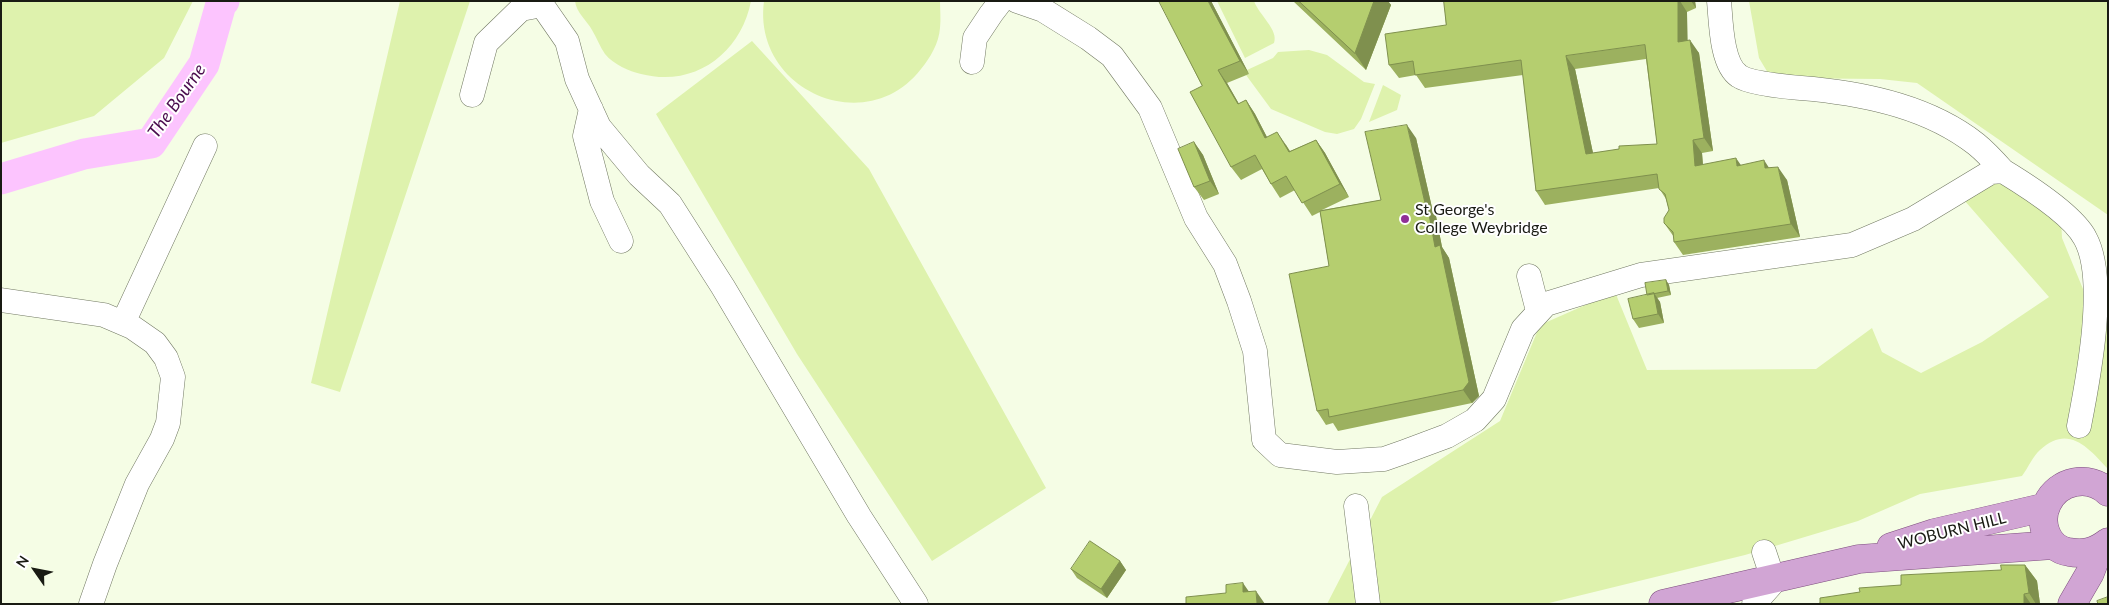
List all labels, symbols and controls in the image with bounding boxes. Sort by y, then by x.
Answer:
water label: The Bourne [144,60,210,142]
place label: St George's College Weybridge [1415,200,1548,238]
marker: St George's College Weybridge [1399,213,1411,225]
street label: WOBURN HILL [1896,508,2008,554]
north arrow [10,545,60,595]
text: N [12,552,32,571]

